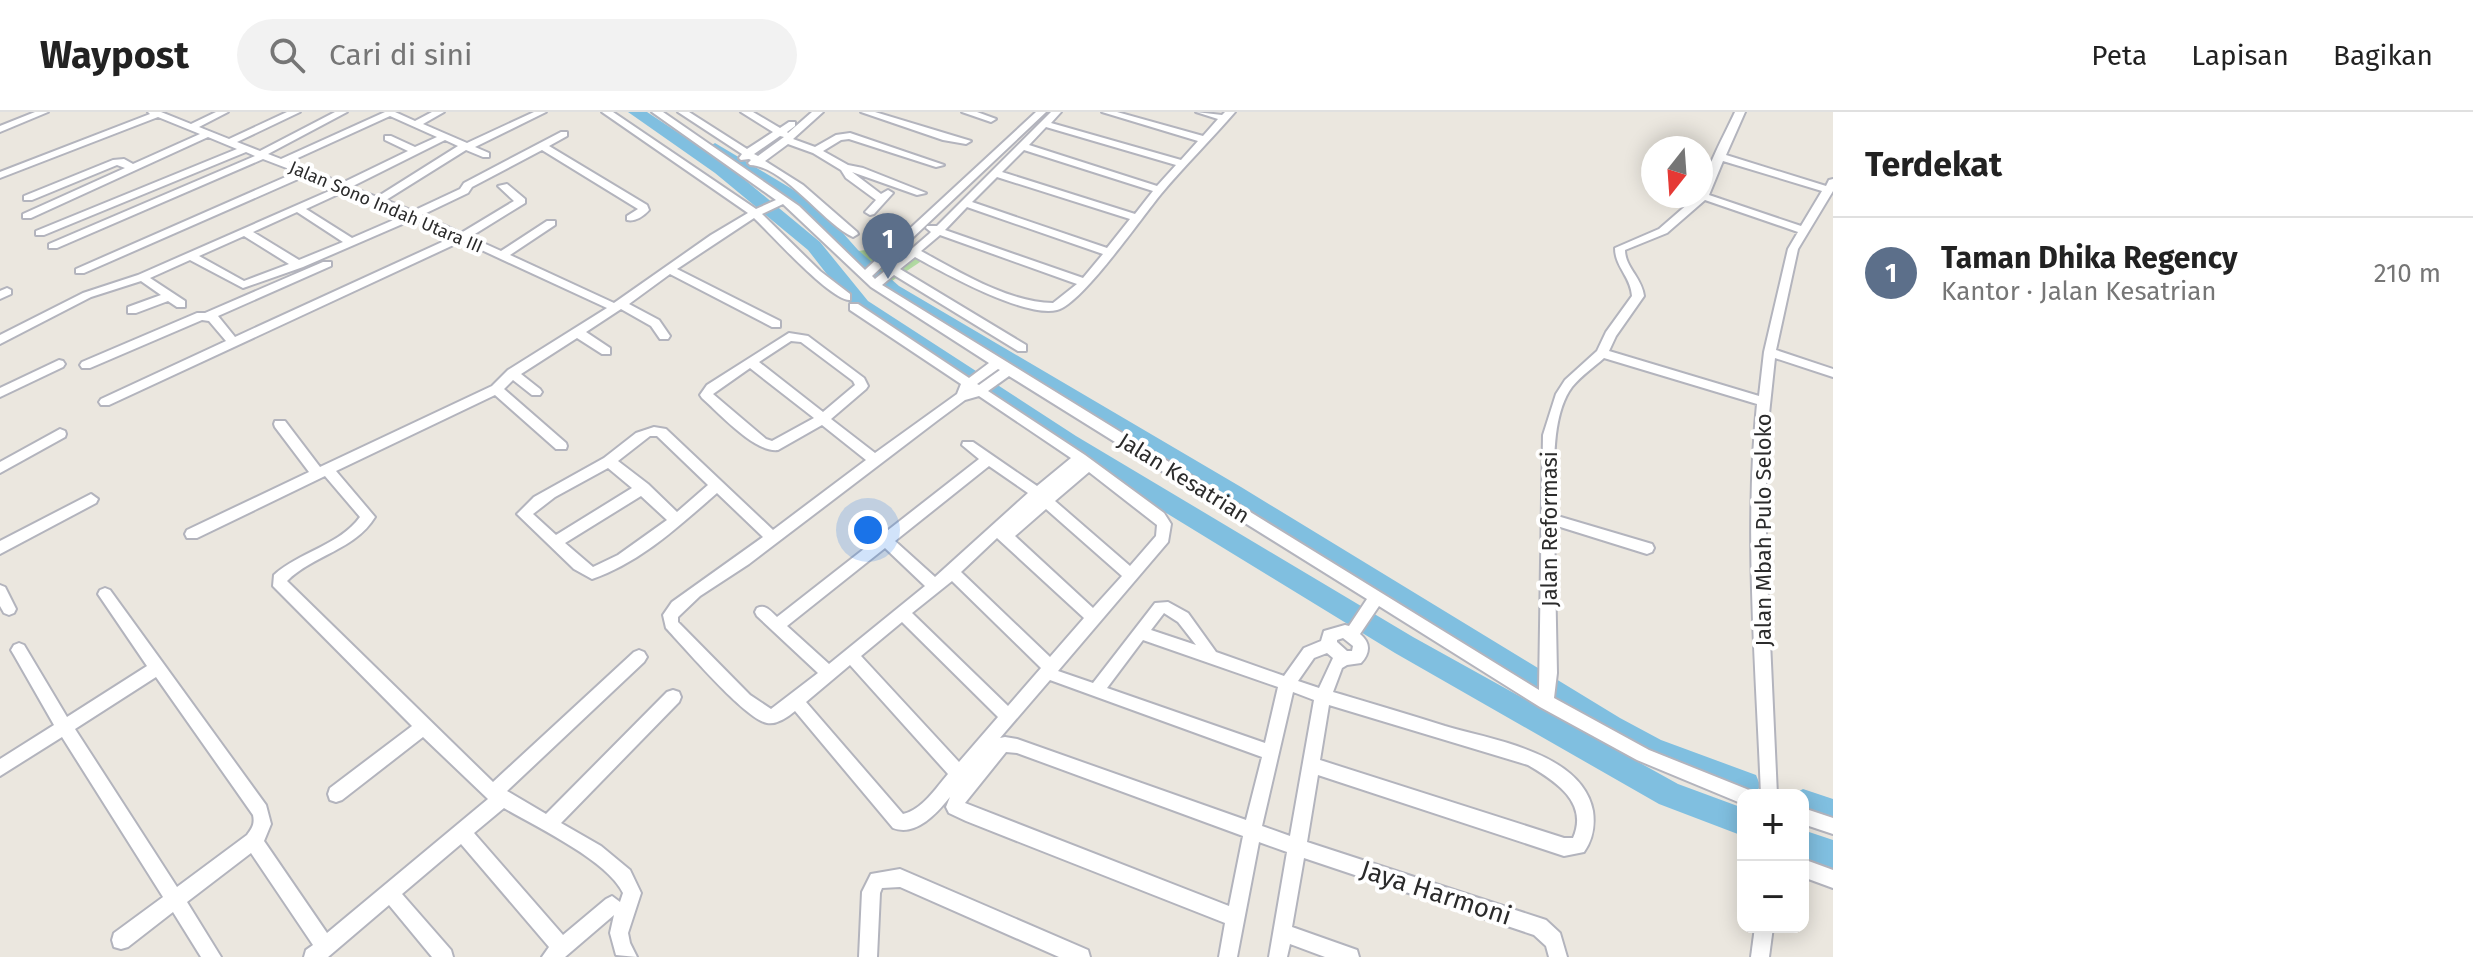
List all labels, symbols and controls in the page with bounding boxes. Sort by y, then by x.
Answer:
search box [237,19,797,91]
text: Waypost [40,32,189,78]
icon: search [265,33,309,77]
text: Cari di sini [329,37,473,73]
text: Peta [2091,39,2147,72]
text: Lapisan [2191,39,2289,72]
text: Bagikan [2333,39,2433,72]
north arrow [1641,136,1713,208]
text: Terdekat [1865,144,2002,185]
street label: Jalan Sono Indah Utara III [286,156,486,258]
pin: 1 [862,213,914,279]
text: Taman Dhika Regency [1941,240,2238,276]
text: 1 [1885,258,1897,289]
text: 210 m [2374,258,2441,289]
text: Kantor · Jalan Kesatrian [1941,276,2217,307]
street label: Jalan Mbah Pulo Seloko [1750,413,1777,647]
street label: Jalan Kesatrian [1113,427,1255,529]
street label: Jalan Reformasi [1536,451,1563,607]
your location [848,510,888,550]
map controls [1737,789,1809,933]
button: + [1737,789,1809,861]
street label: Jaya Harmoni [1357,854,1515,932]
button: − [1737,861,1809,933]

